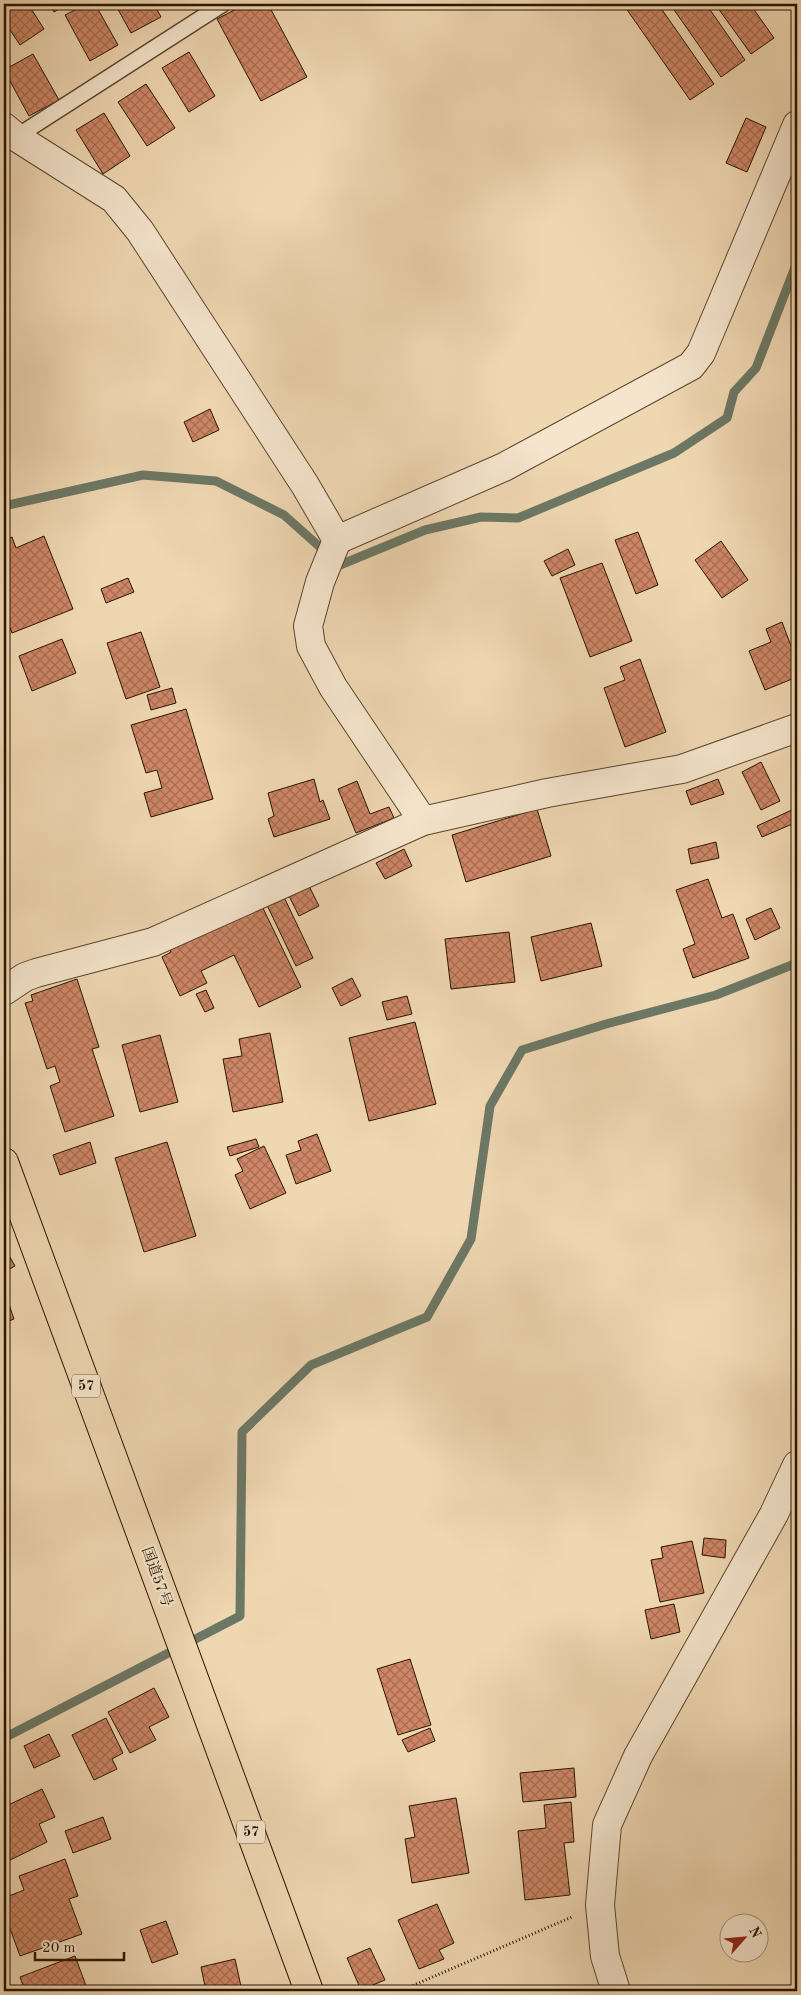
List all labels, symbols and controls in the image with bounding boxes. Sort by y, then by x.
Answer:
road number: 57 [72,1374,100,1398]
street label: 国道57号 [138,1544,176,1609]
road number: 57 [237,1820,265,1844]
north arrow [718,1912,768,1962]
text: N [746,1925,763,1941]
scale bar [35,1930,124,1962]
text: 20 m [42,1941,76,1956]

